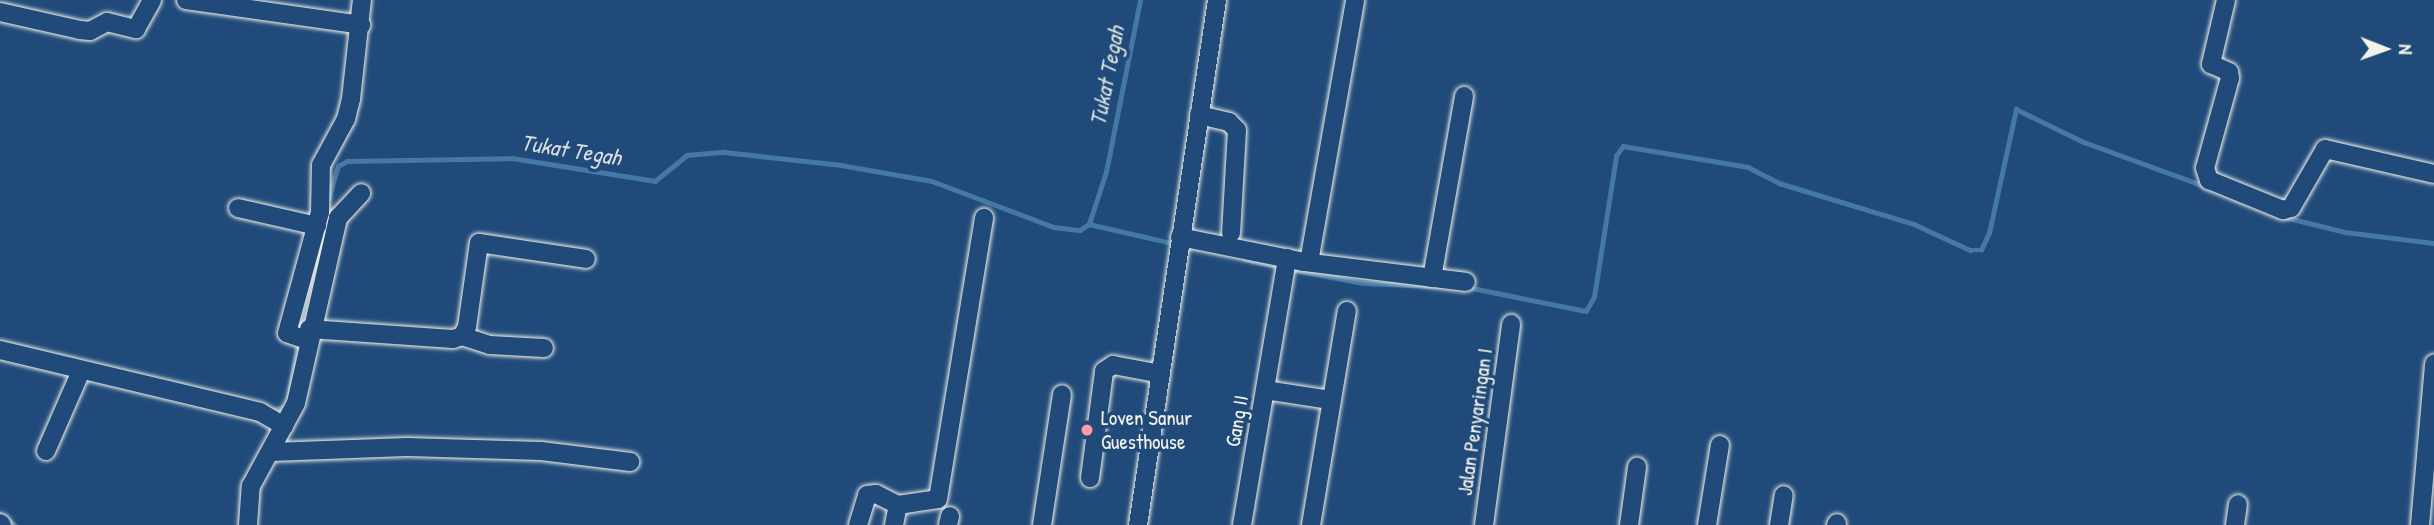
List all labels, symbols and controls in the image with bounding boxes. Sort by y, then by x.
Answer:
north arrow [2350,14,2420,84]
water label: Tukat Tegah [1084,24,1130,128]
text: N [2393,44,2419,55]
water label: Tukat Tegah [519,129,623,171]
street label: Jalan Penyaringan I [1452,347,1498,497]
street label: Gang II [1220,393,1254,449]
place label: Loven Sanur Guesthouse [1101,405,1192,455]
marker: Loven Sanur Guesthouse [1079,422,1095,438]

